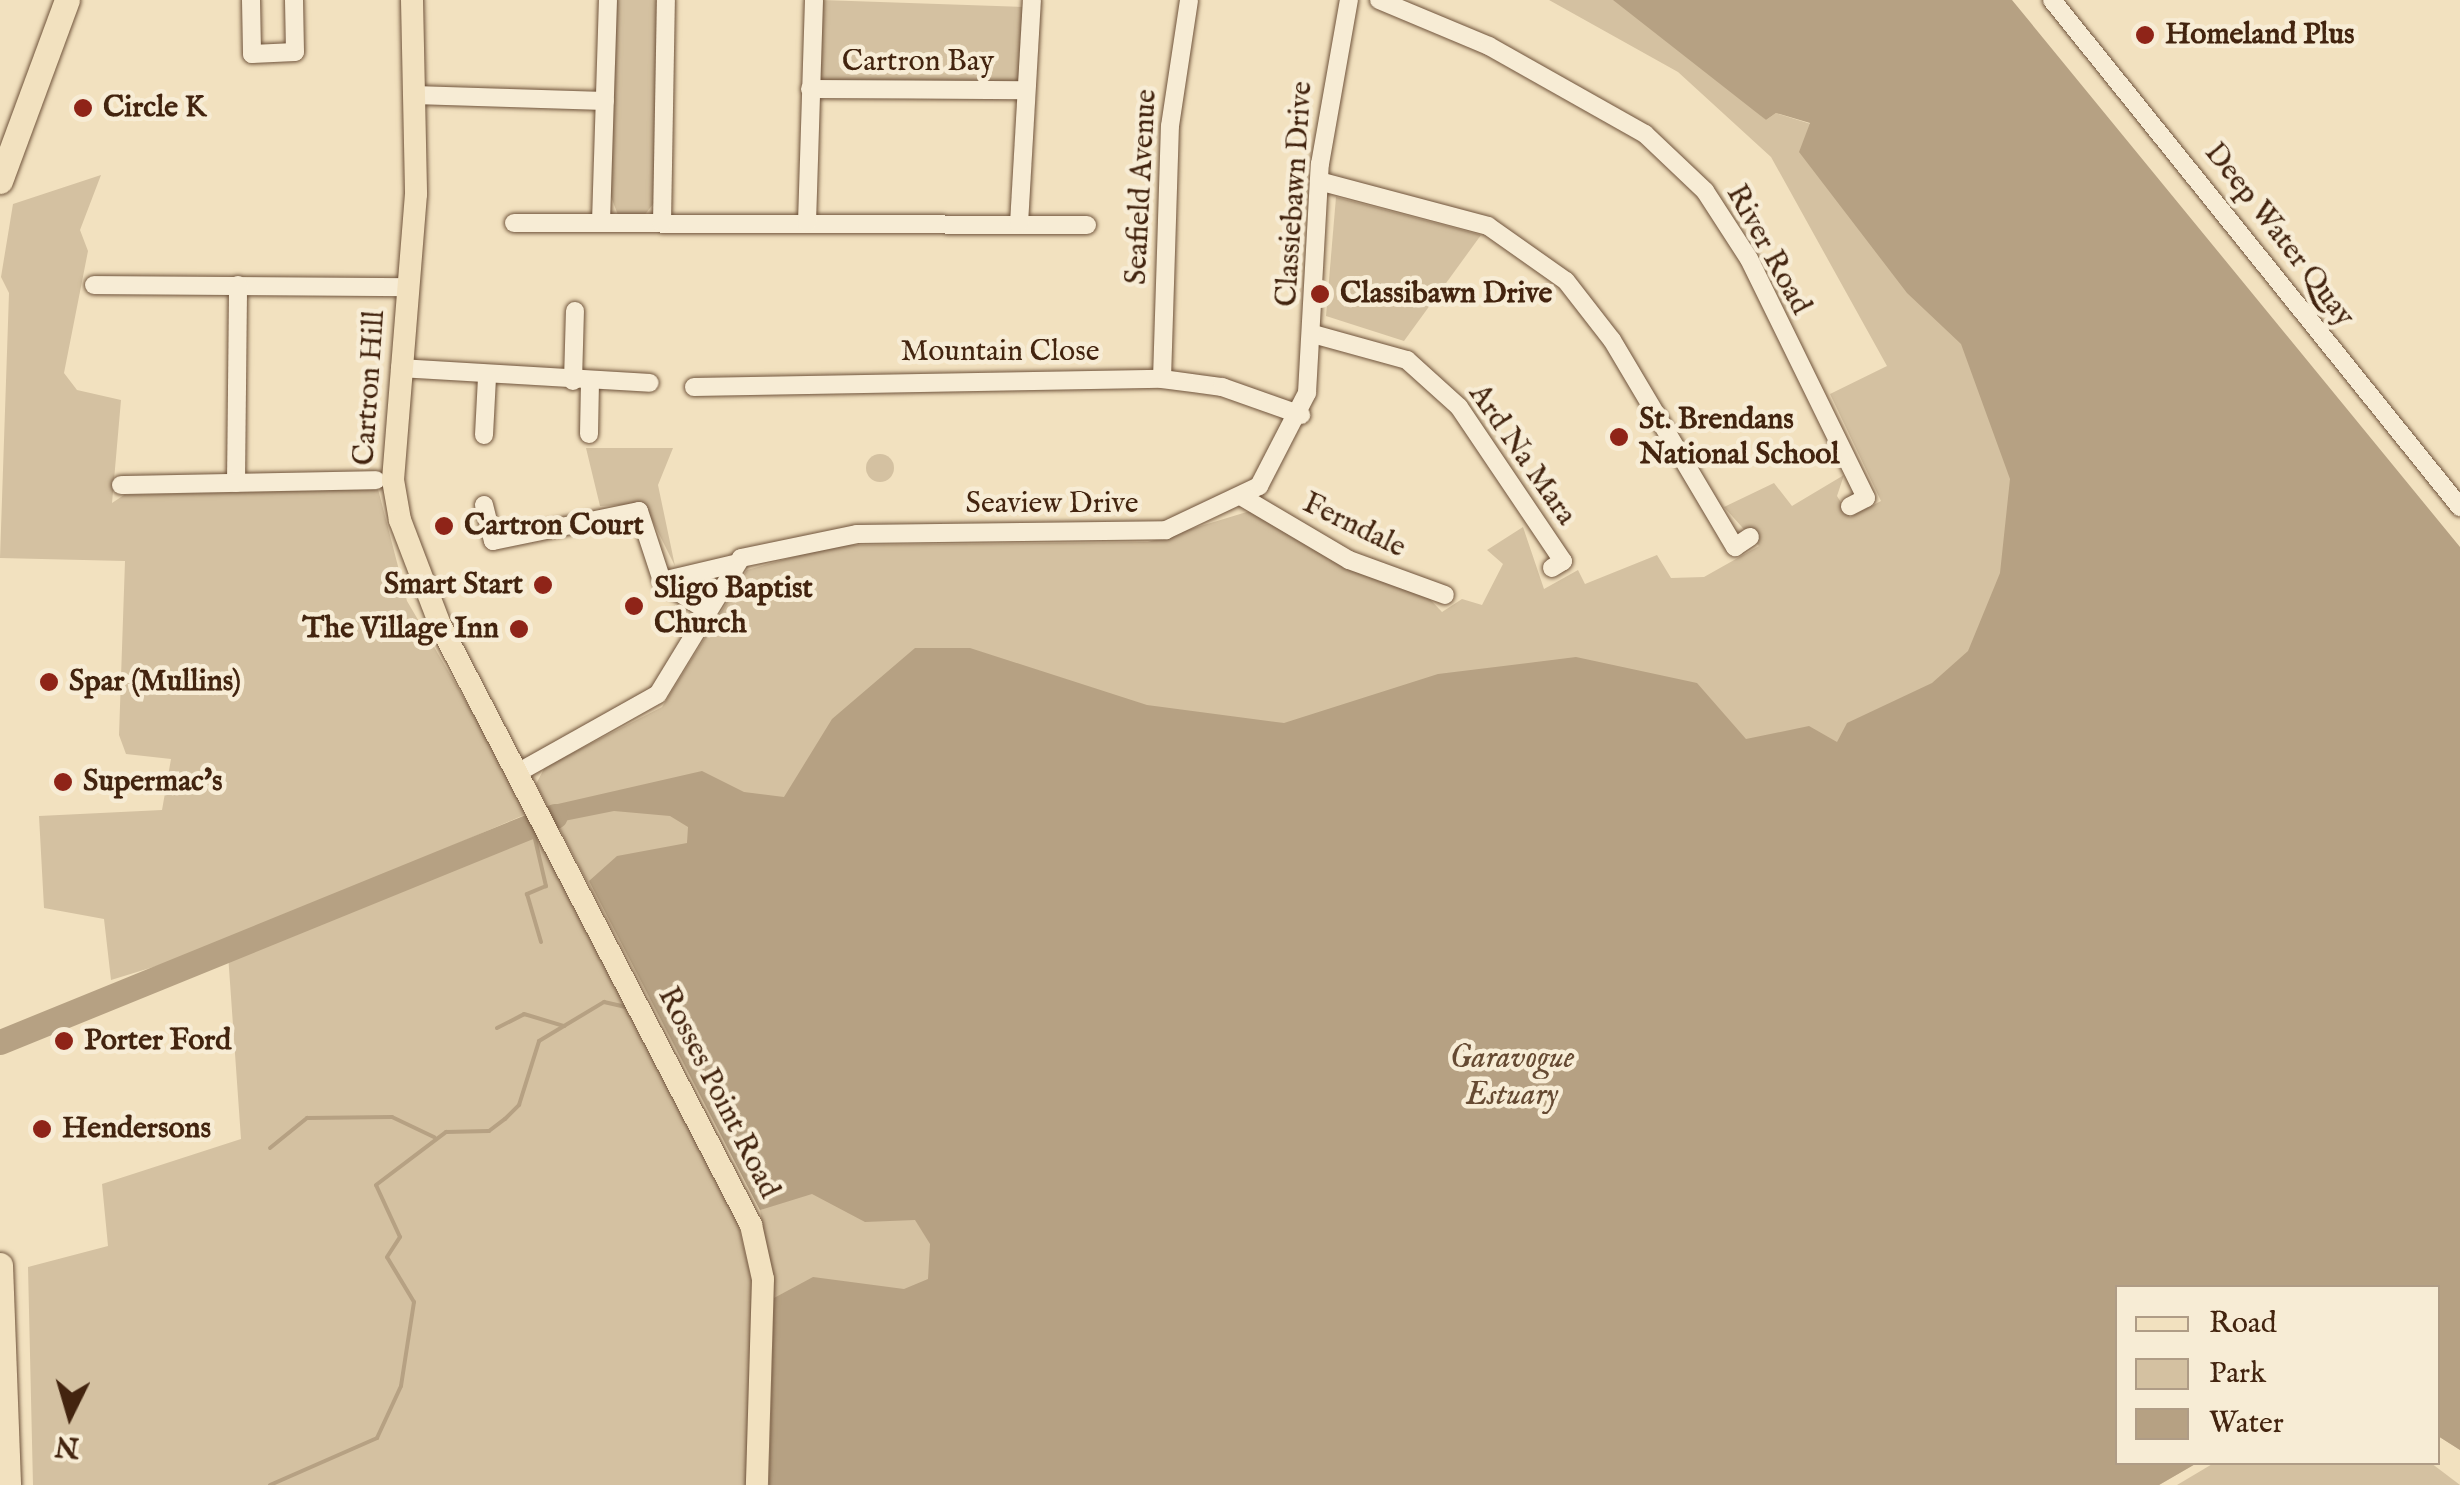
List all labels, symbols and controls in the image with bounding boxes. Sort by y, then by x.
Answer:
place label: Homeland Plus [2165,17,2355,53]
marker: Homeland Plus [2134,24,2156,46]
street label: Cartron Bay [842,44,994,80]
street label: Classiebawn Drive [1269,80,1321,308]
street label: Seafield Avenue [1119,88,1165,286]
place label: Circle K [103,90,206,126]
marker: Circle K [72,97,94,119]
street label: Deep Water Quay [2196,136,2362,334]
street label: River Road [1718,179,1818,321]
place label: Classibawn Drive [1340,276,1552,312]
marker: Classibawn Drive [1309,283,1331,305]
street label: Cartron Hill [347,309,393,467]
street label: Mountain Close [900,334,1100,370]
street label: Ard Na Mara [1460,378,1584,532]
place label: St. Brendans National School [1639,402,1840,472]
marker: St. Brendans National School [1608,426,1630,448]
street label: Seaview Drive [966,486,1138,522]
street label: Ferndale [1297,486,1411,566]
place label: Cartron Court [464,508,644,544]
marker: Cartron Court [433,515,455,537]
place label: Smart Start [384,567,523,603]
place label: Sligo Baptist Church [654,571,813,642]
marker: Smart Start [532,574,554,596]
marker: Sligo Baptist Church [623,595,645,617]
place label: The Village Inn [302,611,499,647]
marker: The Village Inn [508,618,530,640]
place label: Spar (Mullins) [69,664,241,700]
marker: Spar (Mullins) [38,671,60,693]
place label: Supermac's [83,764,223,800]
marker: Supermac's [52,771,74,793]
street label: Rosses Point Road [649,981,787,1205]
place label: Porter Ford [84,1023,231,1059]
marker: Porter Ford [53,1030,75,1052]
water label: Garavogue Estuary [1450,1041,1574,1116]
place label: Hendersons [62,1111,211,1147]
marker: Hendersons [31,1118,53,1140]
legend [2115,1285,2440,1465]
text: Road [2209,1305,2277,1343]
text: Park [2209,1355,2266,1393]
north arrow [20,1365,120,1465]
text: Water [2209,1405,2284,1443]
text: N [54,1427,81,1464]

